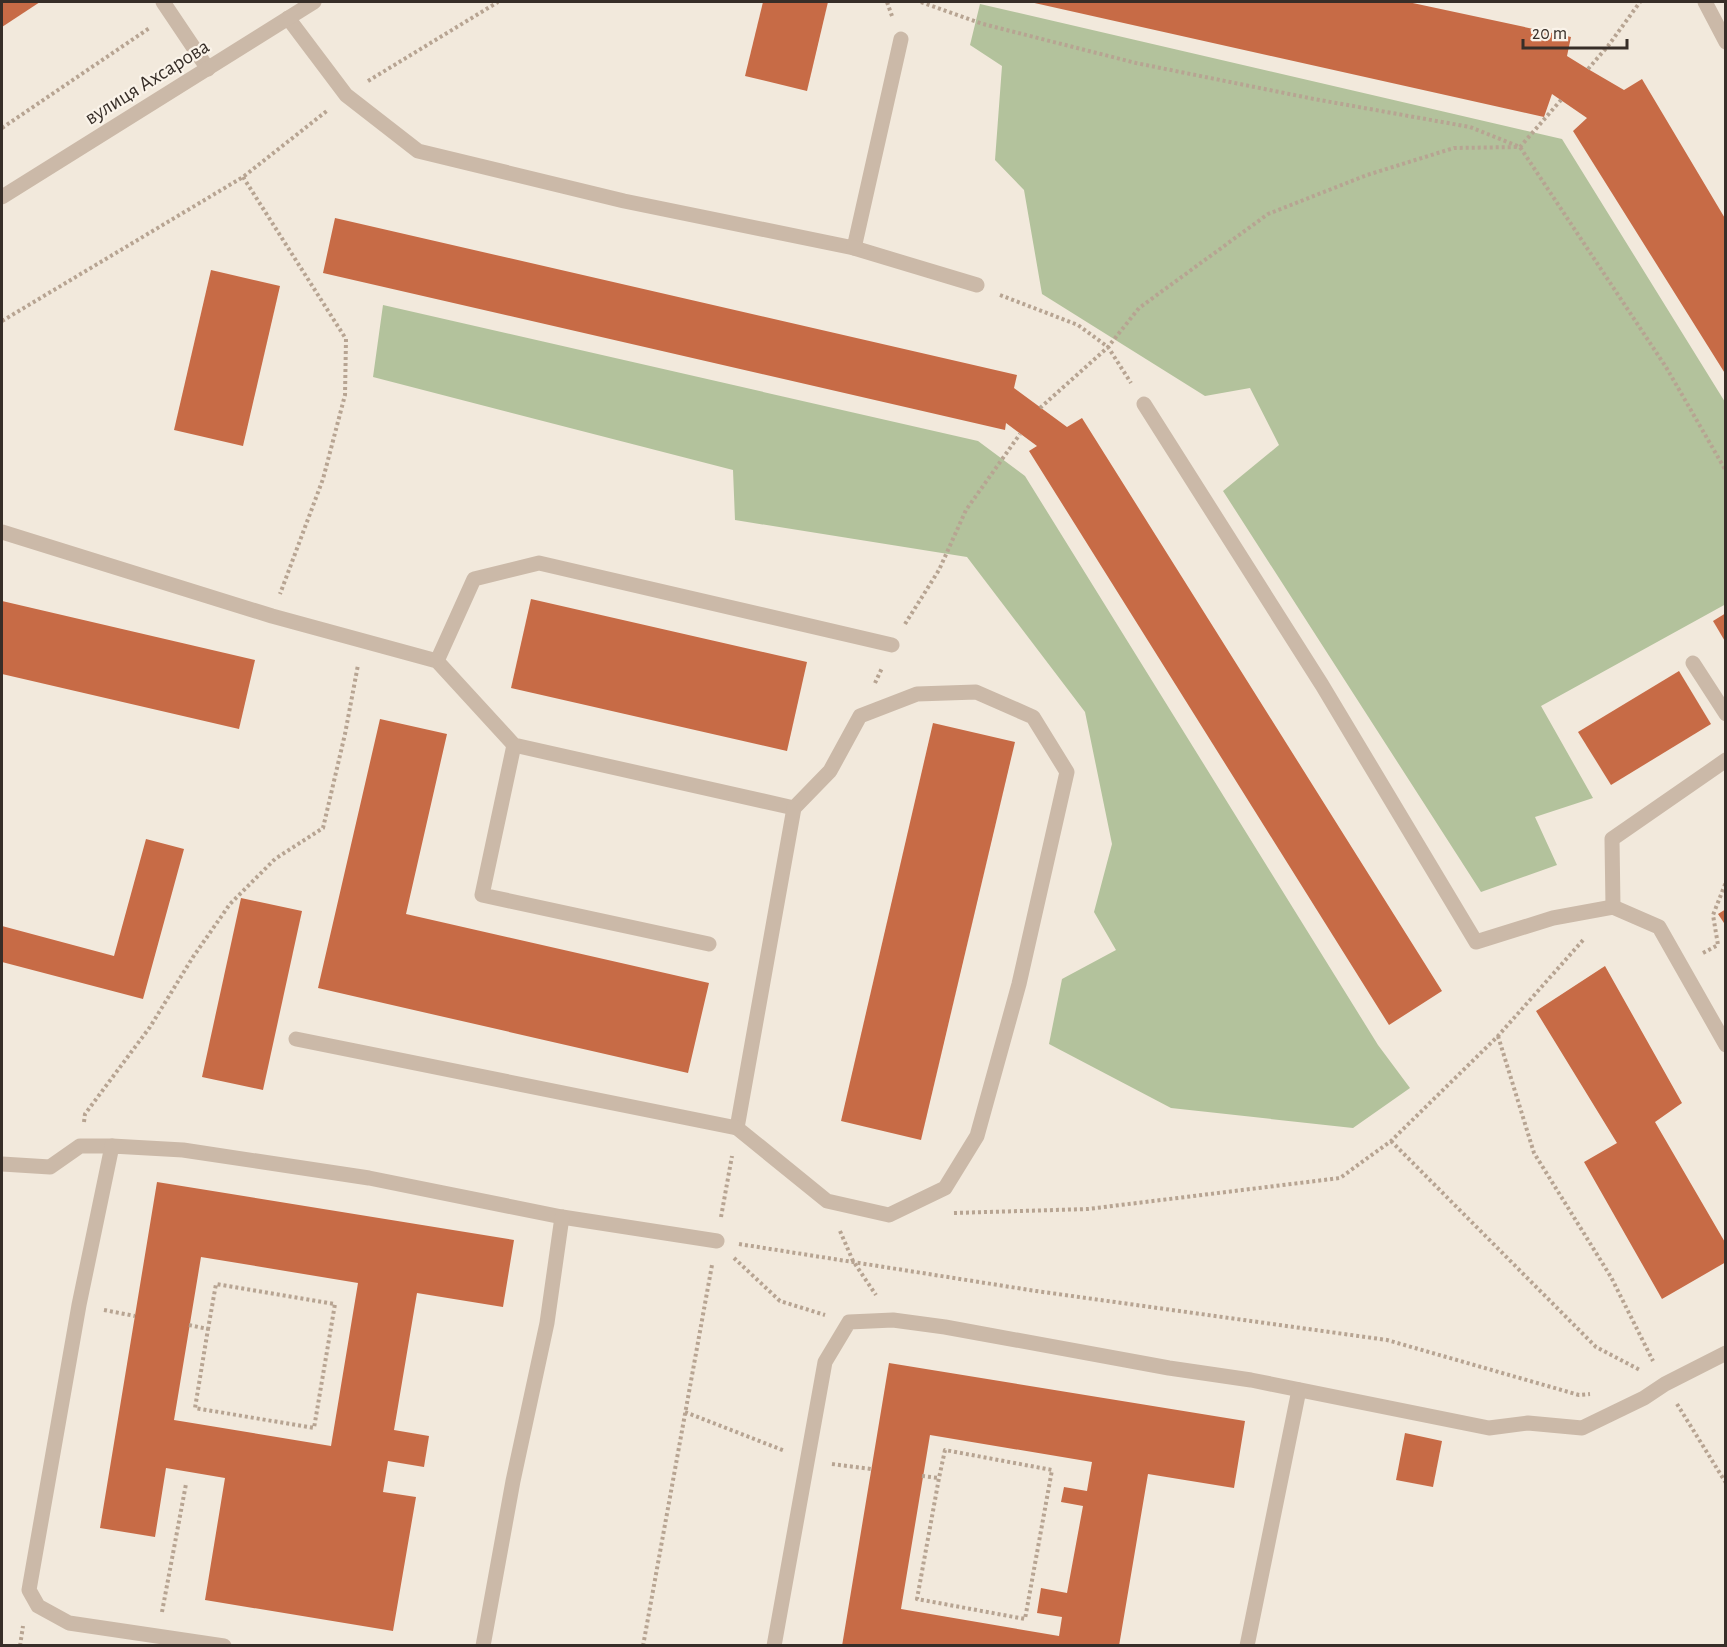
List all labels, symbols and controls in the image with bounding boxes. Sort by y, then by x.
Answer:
scale bar [1523,12,1626,50]
text: 20 m [1532,25,1567,43]
street label: вулиця Ахсарова [81,35,213,129]

